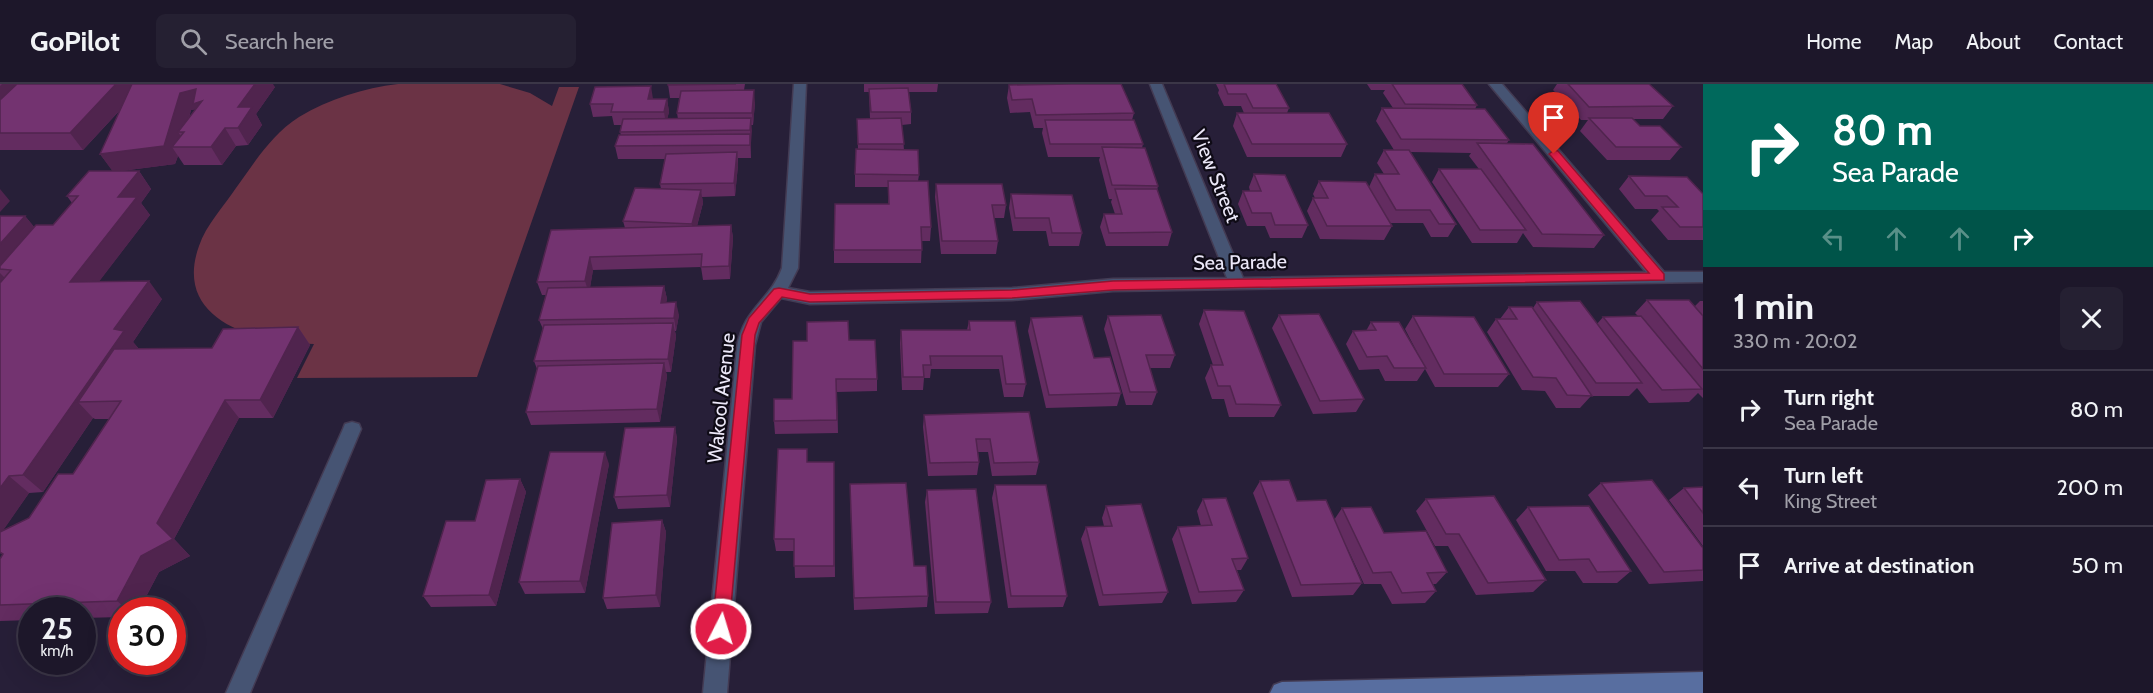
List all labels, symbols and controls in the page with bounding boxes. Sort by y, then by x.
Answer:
search box [156,14,576,68]
text: GoPilot [30,24,120,58]
icon: search [177,25,210,58]
text: Search here [225,28,334,55]
text: Home [1806,29,1862,54]
text: Map [1895,29,1933,54]
text: About [1966,29,2020,54]
text: Contact [2053,29,2123,54]
pin [1528,92,1579,154]
icon: arrive [1537,101,1570,134]
text: 80 m [1832,104,1933,156]
icon: right [1733,108,1811,186]
street label: View Street [1187,126,1246,226]
text: Sea Parade [1832,156,1959,189]
icon: left [1817,222,1850,255]
icon: ahead [1880,222,1913,255]
icon: ahead [1943,222,1976,255]
icon: right [2006,222,2039,255]
street label: Sea Parade [1193,249,1287,275]
text: 1 min [1733,284,1814,328]
button: close [2060,287,2123,350]
text: 330 m · 20:02 [1733,329,1857,353]
street label: Wakool Avenue [702,332,740,464]
text: Turn right [1784,384,1874,411]
icon: right [1733,393,1766,426]
text: 80 m [2070,396,2123,423]
text: Sea Parade [1784,411,1878,435]
text: Turn left [1784,462,1863,489]
icon: left [1733,471,1766,504]
text: 200 m [2057,474,2123,501]
text: King Street [1784,489,1877,513]
icon: arrive [1733,549,1766,582]
text: Arrive at destination [1784,552,1974,579]
text: 50 m [2071,552,2123,579]
speed limit sign: 30 [108,597,186,675]
position arrow [689,597,753,661]
text: 25 [41,610,73,647]
text: km/h [41,642,73,660]

